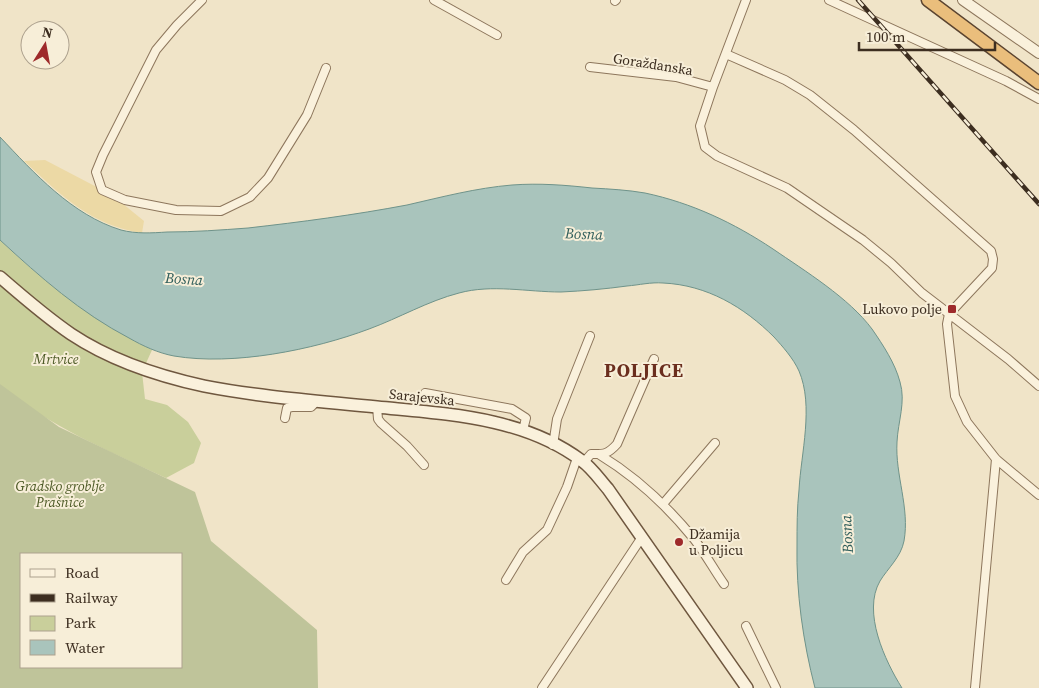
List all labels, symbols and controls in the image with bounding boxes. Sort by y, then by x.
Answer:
north arrow [20,20,70,70]
scale bar [859,20,995,52]
text: N [41,21,54,43]
text: 100 m [866,26,906,47]
street label: Goraždanska [612,48,695,80]
water label: Bosna [564,222,604,245]
water label: Bosna [163,267,204,290]
place label: Lukovo polje [862,299,942,319]
marker: Lukovo polje [946,303,958,315]
park label: Mrtvice [32,349,79,369]
district label: POLJICE [604,357,684,383]
street label: Sarajevska [388,384,457,410]
park label: Gradsko groblje Prašnice [16,476,105,512]
water label: Bosna [835,514,858,555]
place label: Džamija u Poljicu [689,524,743,560]
marker: Džamija u Poljicu [673,536,685,548]
legend [20,553,182,668]
text: Road [65,562,99,583]
text: Railway [65,587,118,608]
text: Park [65,612,97,633]
text: Water [65,637,106,658]

